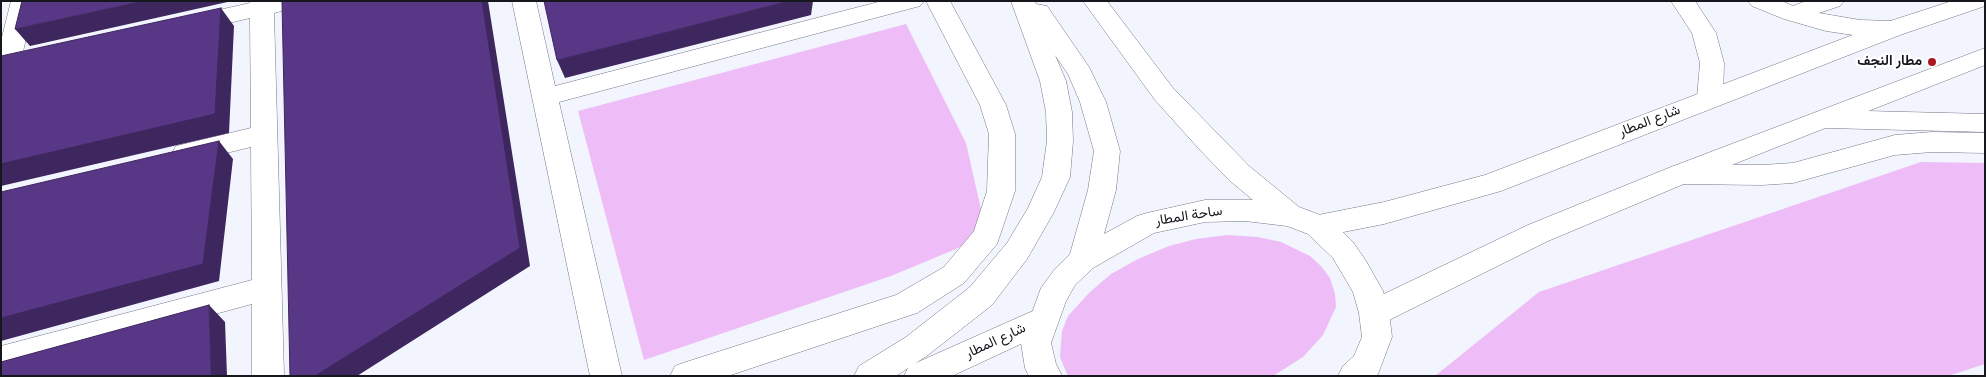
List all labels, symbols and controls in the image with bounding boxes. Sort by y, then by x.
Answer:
place label: مطار النجف [1857,54,1922,70]
marker: مطار النجف [1926,56,1938,68]
street label: شارع المطار [1617,103,1683,141]
street label: ساحة المطار [1154,203,1224,231]
street label: شارع المطار [963,321,1029,363]

